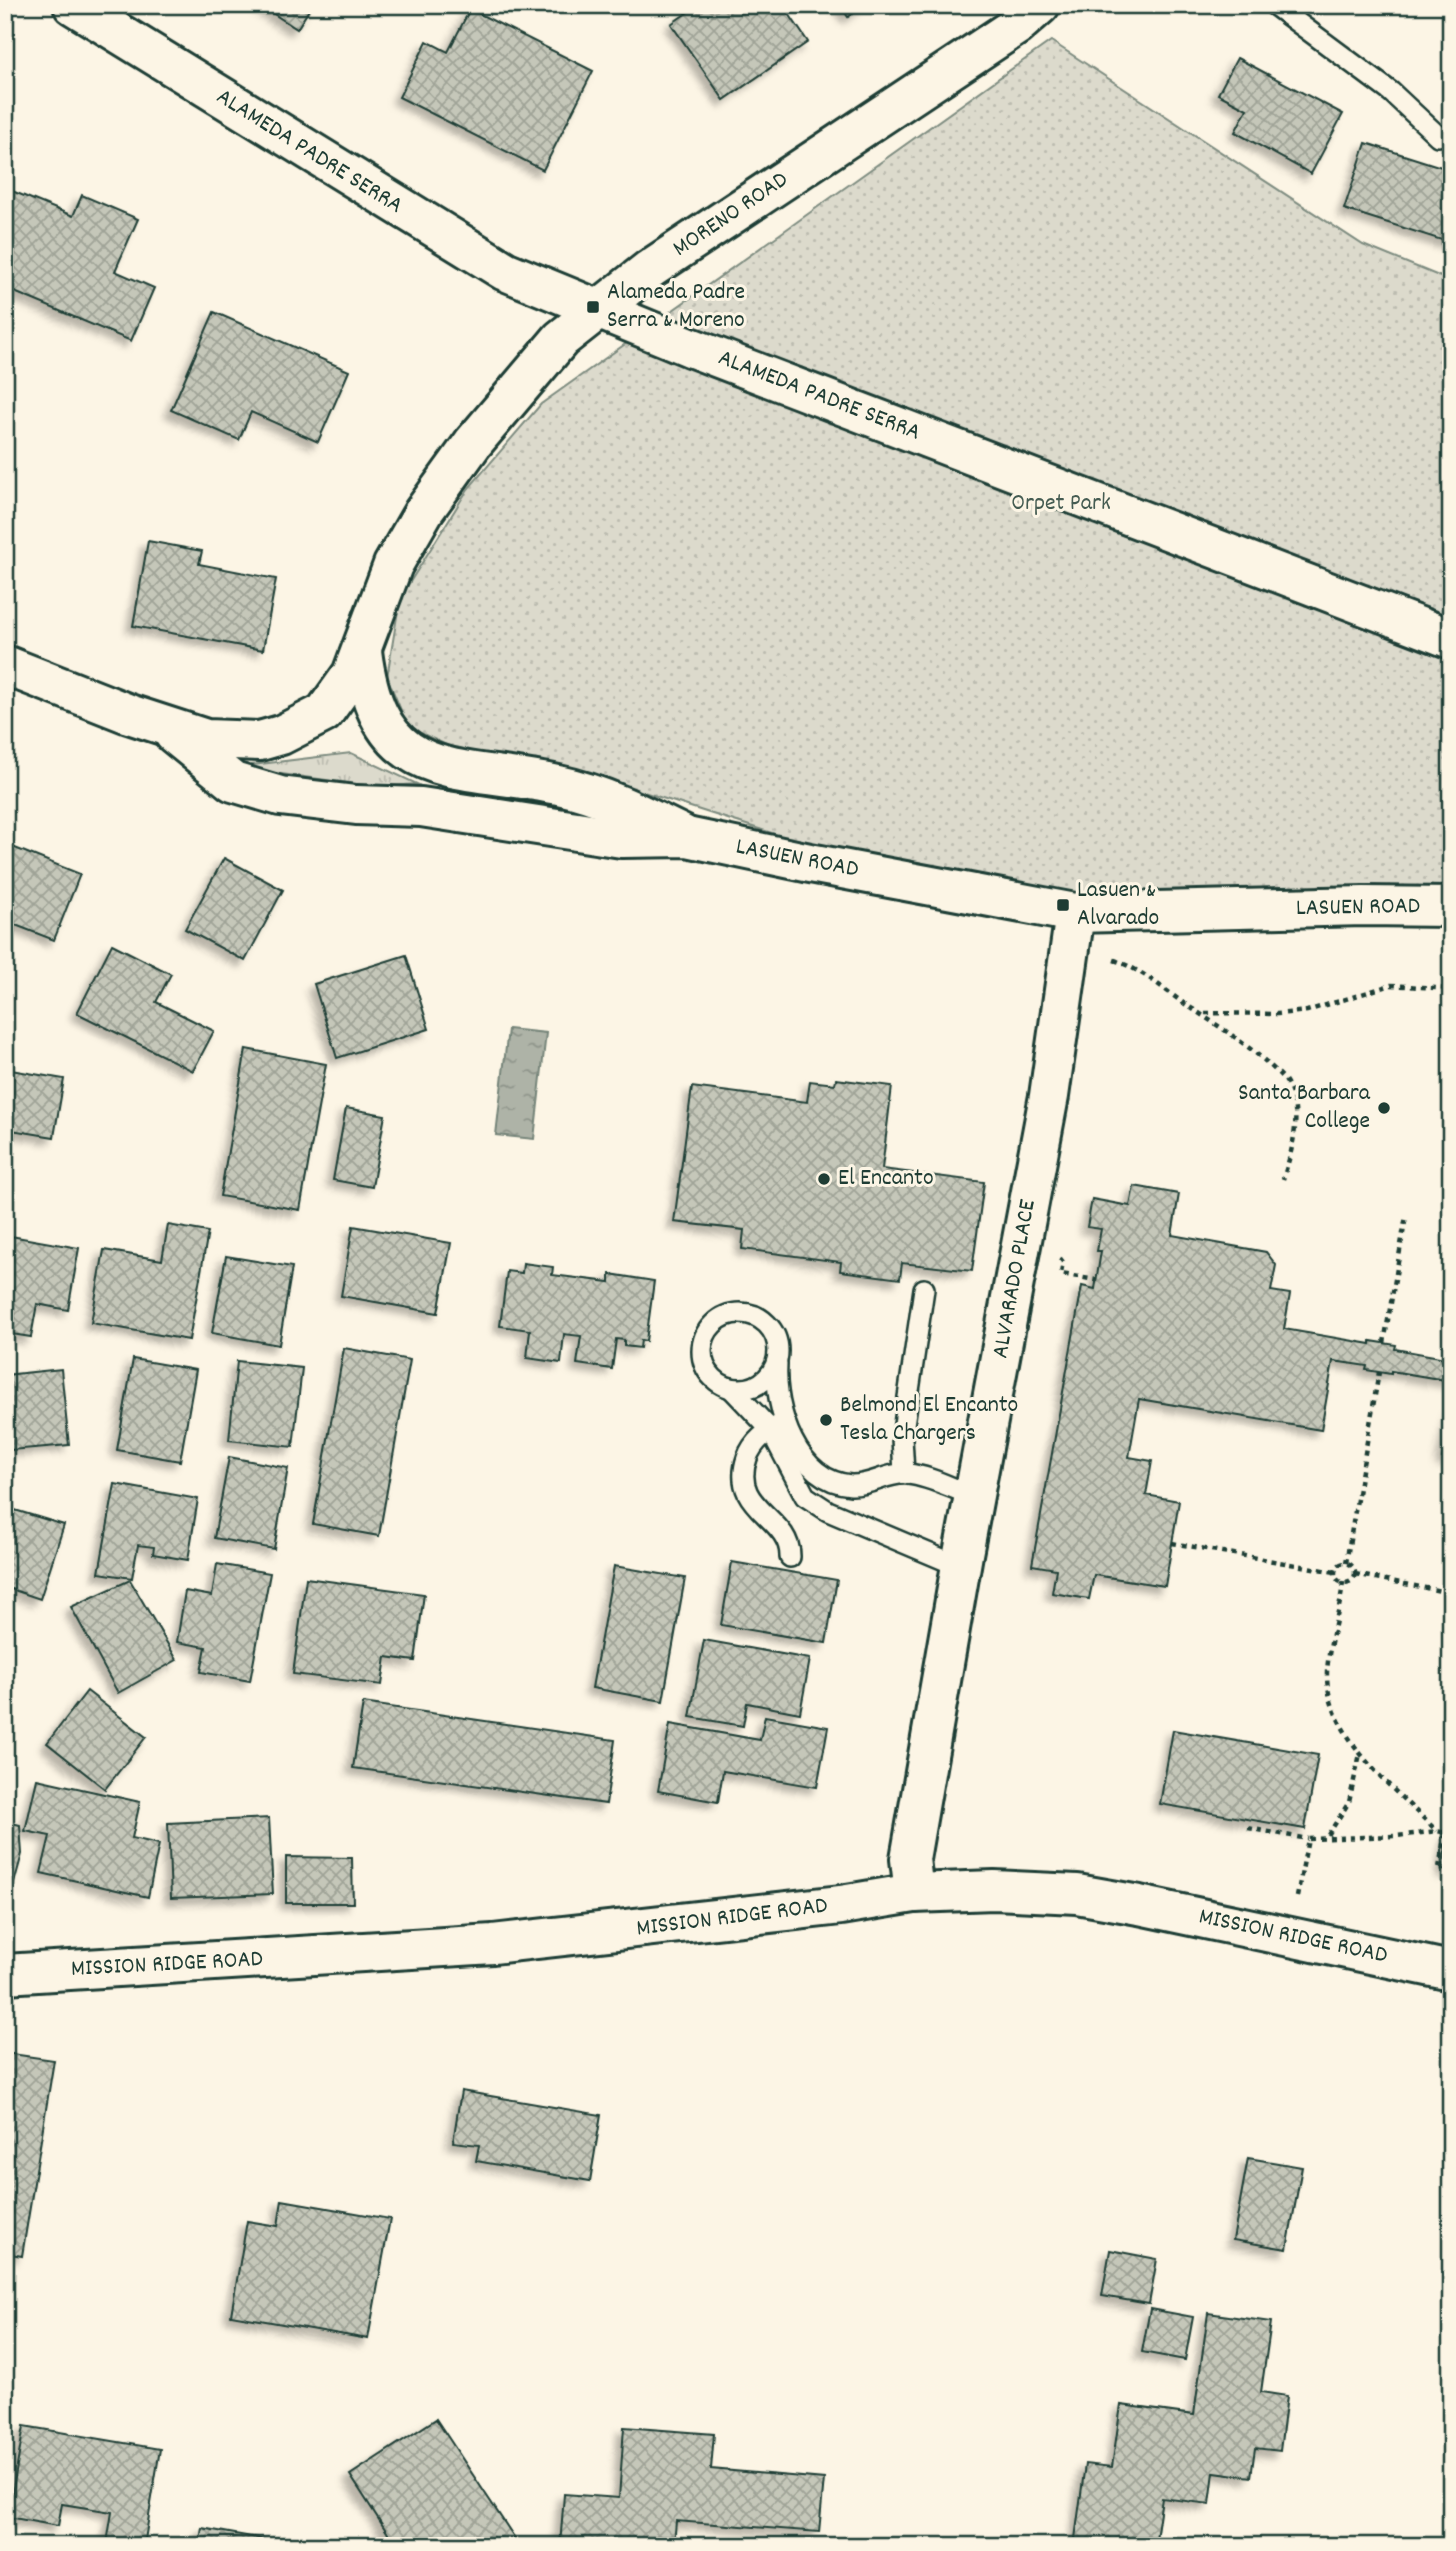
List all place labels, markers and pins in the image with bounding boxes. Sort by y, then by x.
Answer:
place label: Alameda Padre Serra & Moreno [607,276,745,338]
marker: Alameda Padre Serra & Moreno [585,299,601,315]
place label: Lasuen & Alvarado [1077,874,1159,936]
marker: Lasuen & Alvarado [1055,897,1071,913]
place label: Santa Barbara College [1238,1077,1371,1139]
marker: Santa Barbara College [1376,1100,1392,1116]
place label: El Encanto [838,1162,934,1196]
marker: El Encanto [816,1171,832,1187]
place label: Belmond El Encanto Tesla Chargers [840,1389,1018,1451]
marker: Belmond El Encanto Tesla Chargers [818,1412,834,1428]

